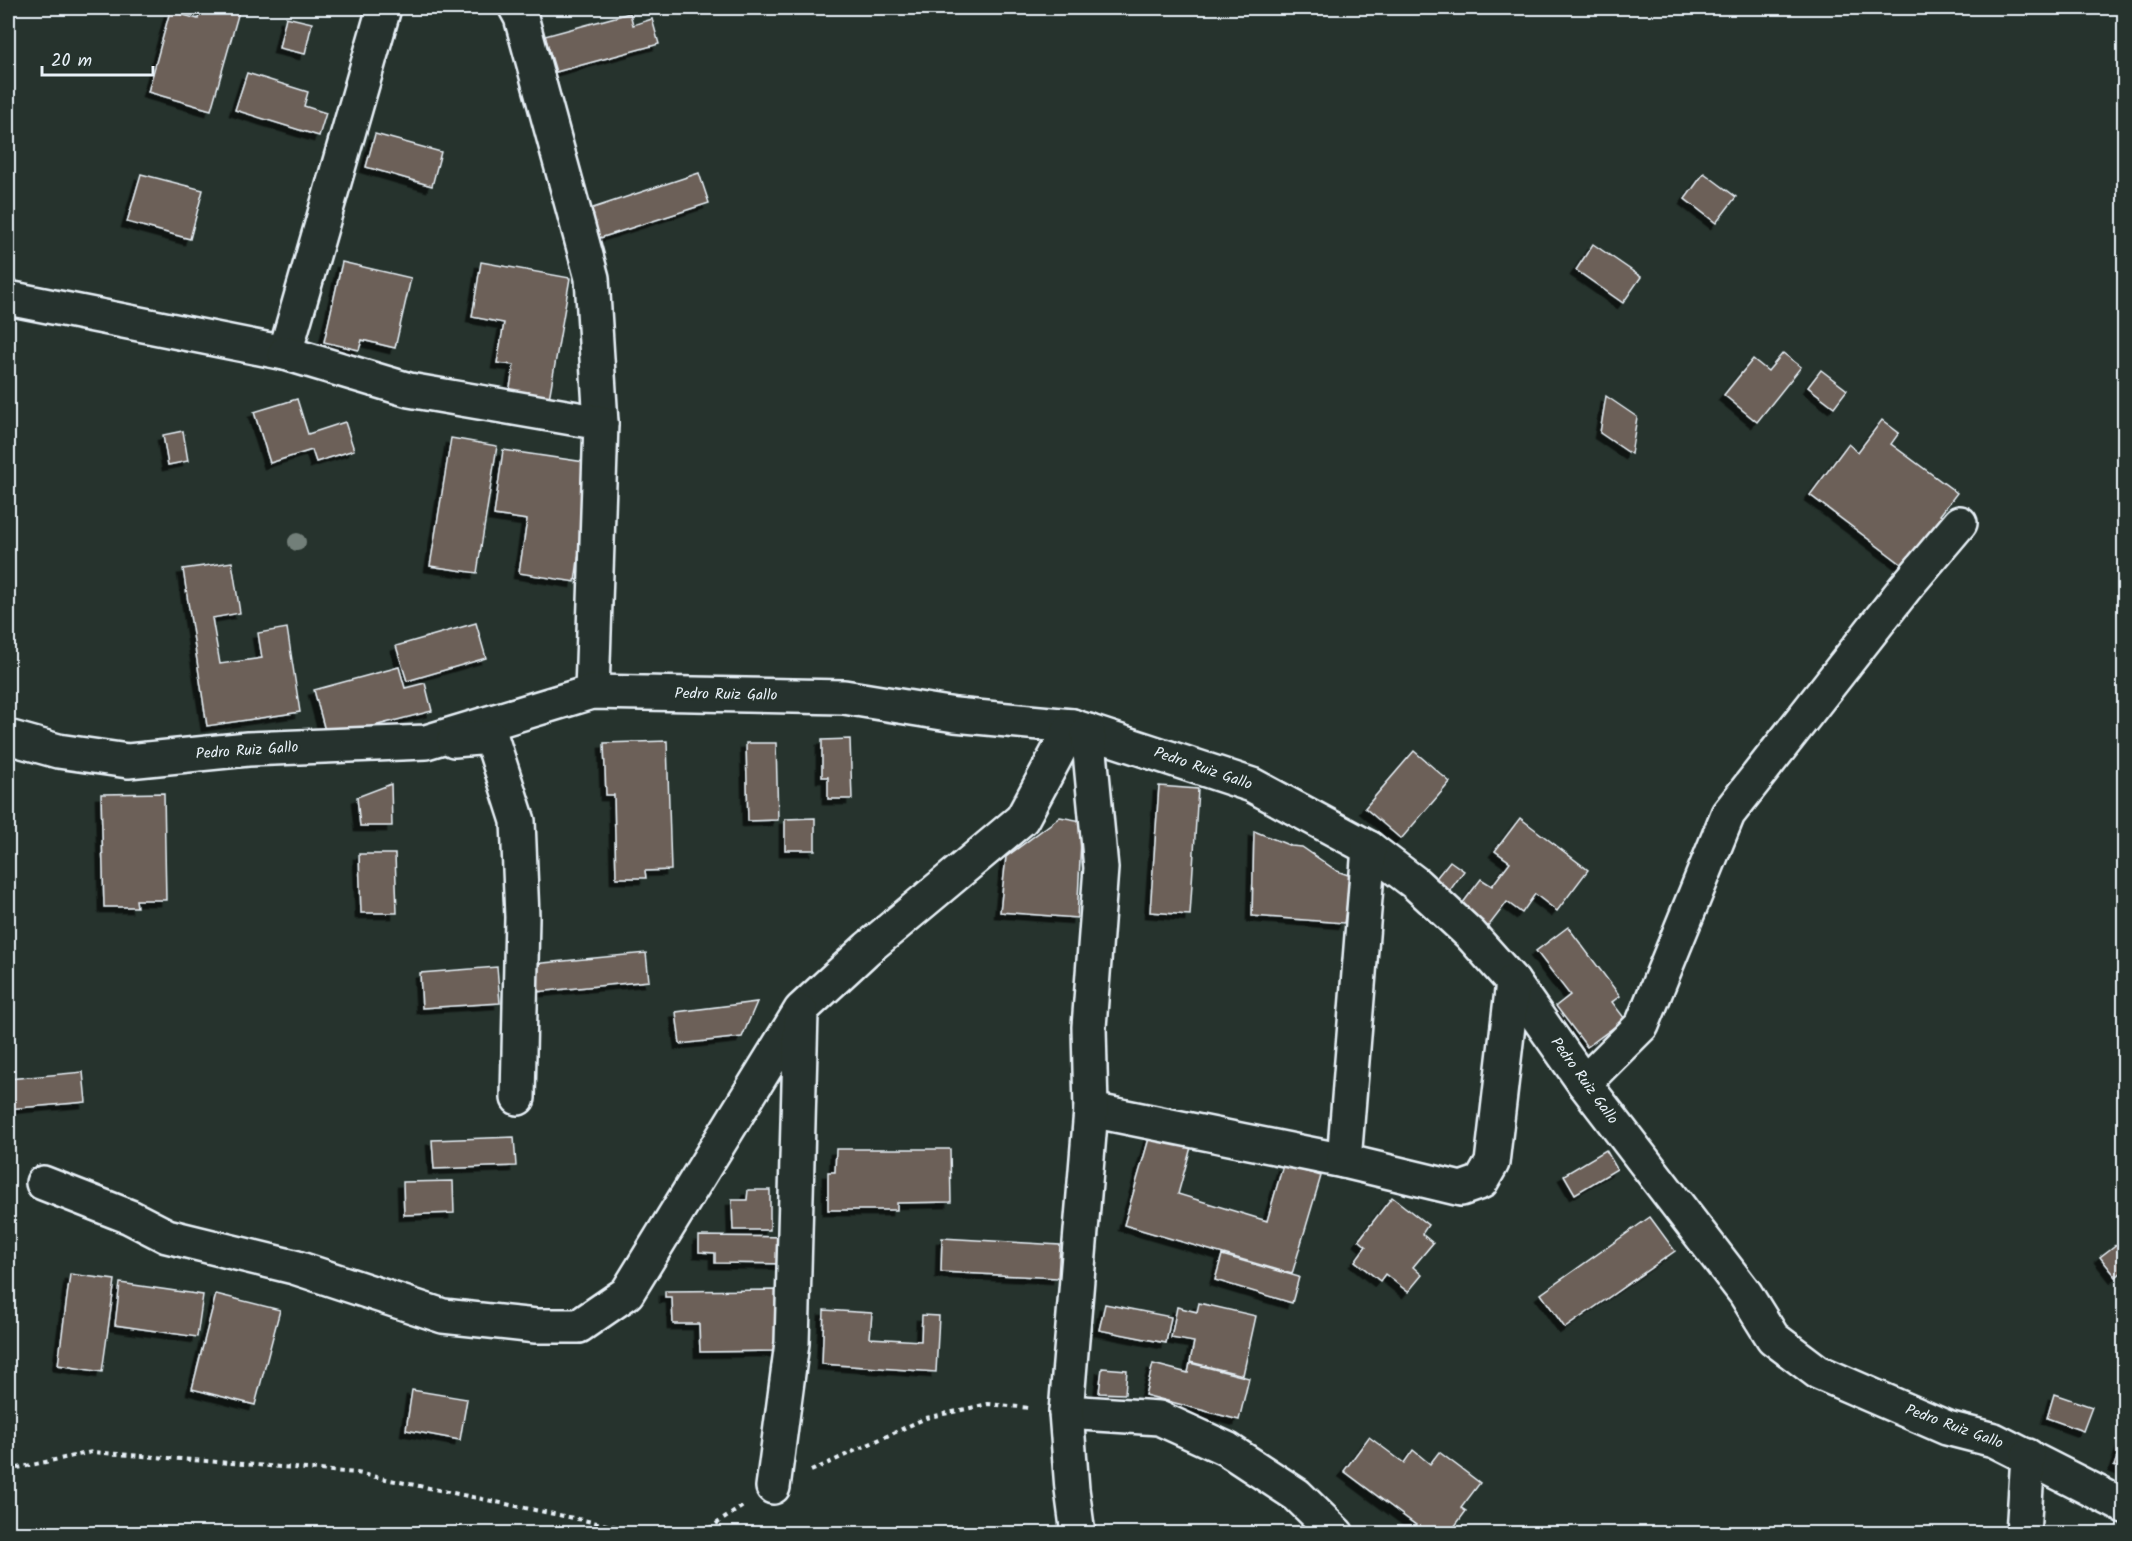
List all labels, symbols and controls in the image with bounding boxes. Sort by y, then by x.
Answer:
scale bar [42,39,153,77]
text: 20 m [51,47,92,76]
street label: Pedro Ruiz Gallo [674,682,778,708]
street label: Pedro Ruiz Gallo [195,735,299,767]
street label: Pedro Ruiz Gallo [1151,741,1256,797]
street label: Pedro Ruiz Gallo [1544,1032,1624,1130]
street label: Pedro Ruiz Gallo [1902,1398,2007,1456]

